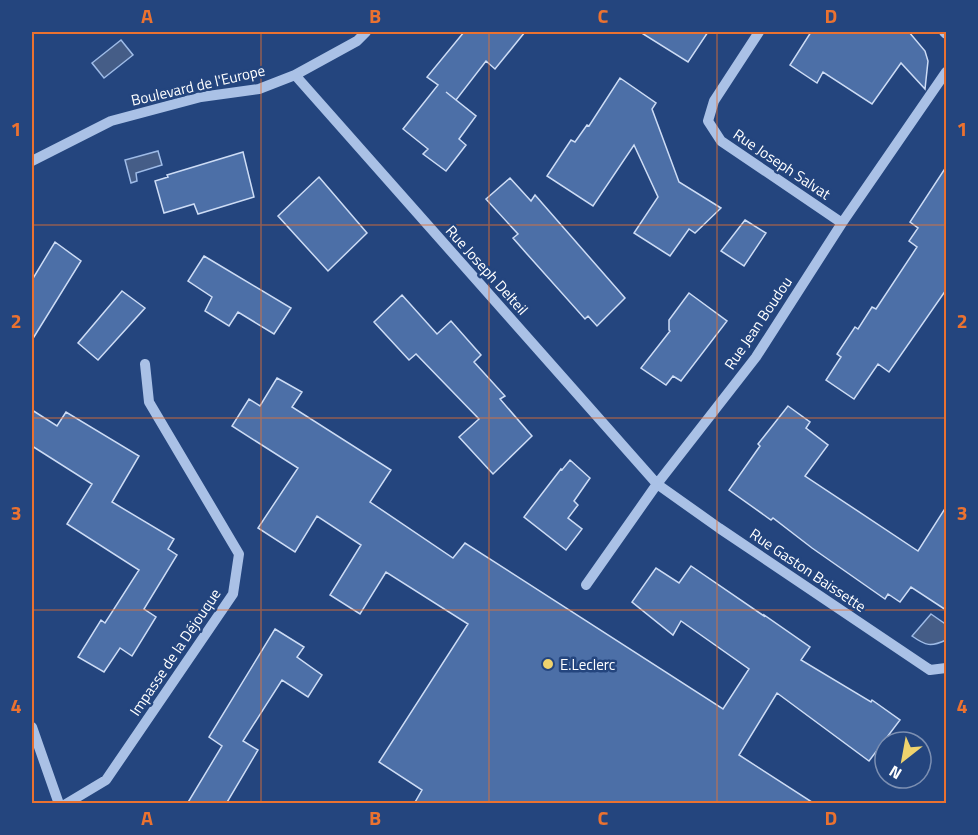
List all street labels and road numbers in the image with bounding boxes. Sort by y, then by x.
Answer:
street label: Boulevard de l'Europe [129,58,267,112]
street label: Rue Joseph Salvat [729,123,836,206]
street label: Rue Joseph Delteil [440,220,534,320]
street label: Rue Jean Boudou [718,272,798,374]
street label: Rue Gaston Baissette [745,522,871,618]
street label: Impasse de la Déjouque [124,584,226,720]

